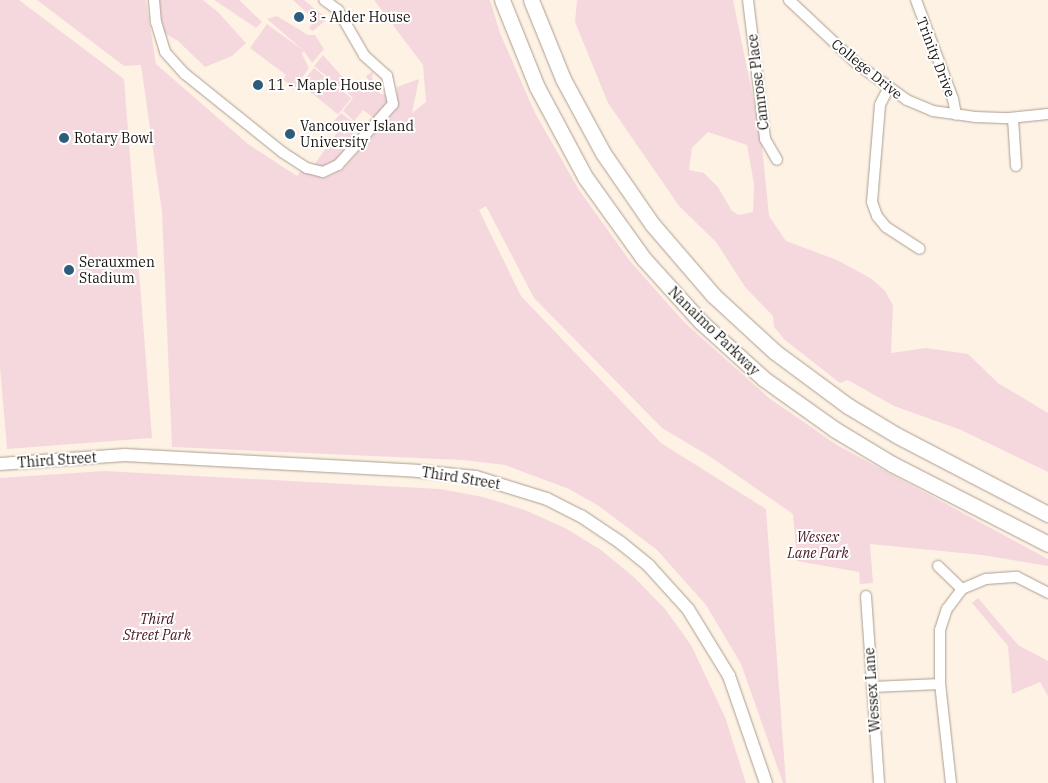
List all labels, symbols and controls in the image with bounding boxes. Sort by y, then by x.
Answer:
place label: 3 - Alder House [309,9,410,25]
marker: 3 - Alder House [293,11,305,23]
street label: Trinity Drive [913,15,959,99]
street label: Camrose Place [744,33,772,131]
street label: College Drive [828,35,906,103]
place label: 11 - Maple House [268,77,382,93]
marker: 11 - Maple House [252,79,264,91]
place label: Vancouver Island University [300,118,414,150]
marker: Vancouver Island University [284,128,296,140]
place label: Rotary Bowl [74,130,153,146]
marker: Rotary Bowl [58,132,70,144]
place label: Serauxmen Stadium [79,254,155,286]
marker: Serauxmen Stadium [63,264,75,276]
street label: Nanaimo Parkway [665,283,763,379]
street label: Third Street [17,449,97,471]
street label: Third Street [420,463,502,493]
park label: Wessex Lane Park [787,529,849,562]
park label: Third Street Park [123,611,191,644]
street label: Wessex Lane [861,647,883,733]

